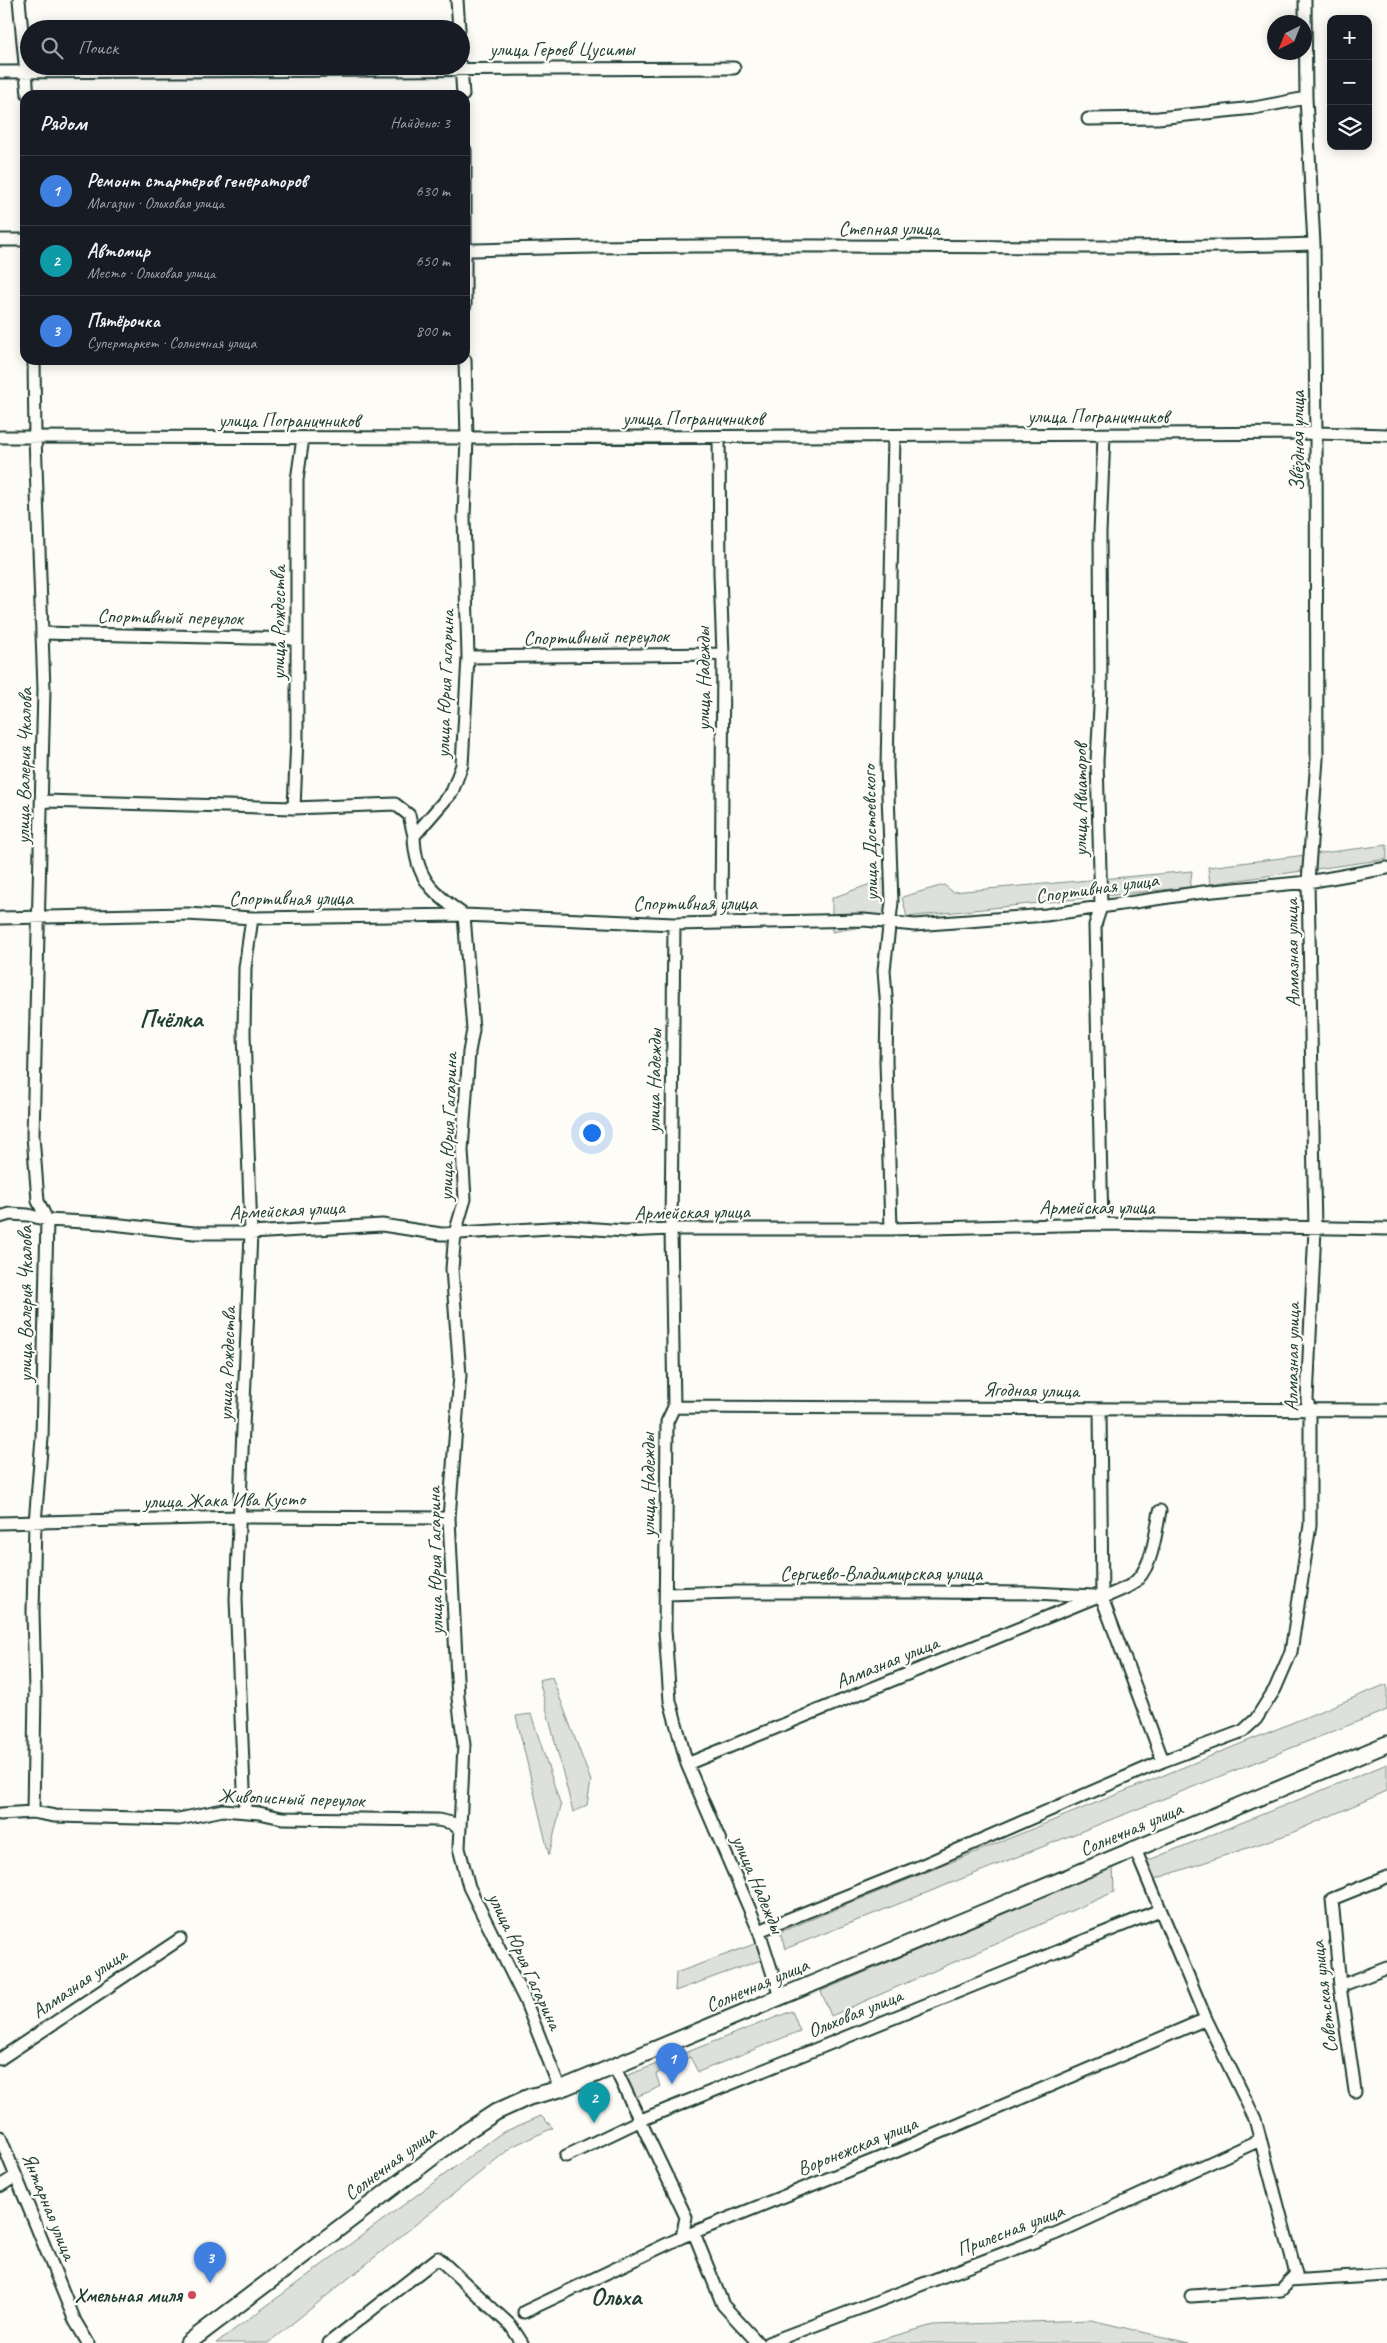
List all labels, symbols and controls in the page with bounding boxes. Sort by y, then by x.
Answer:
north arrow [1267,15,1312,60]
map controls [1327,15,1372,150]
button: + [1327,15,1372,60]
search box [20,20,470,75]
icon: search [38,34,66,62]
text: Поиск [78,36,118,60]
street label: улица Героев Цусимы [489,37,636,62]
button: − [1327,60,1372,105]
button: layers [1327,105,1372,150]
text: Рядом [40,110,87,136]
text: Найдено: 3 [390,113,450,133]
text: Ремонт стартеров генераторов [87,169,307,193]
text: 1 [52,181,60,201]
text: 630 m [416,181,450,201]
text: Магазин · Ольховая улица [87,193,224,213]
street label: Степная улица [838,216,941,241]
text: Автомир [87,239,150,263]
text: 2 [52,251,60,271]
text: 650 m [416,251,450,271]
text: Место · Ольховая улица [87,263,215,283]
text: Пятёрочка [87,309,160,333]
text: 3 [52,321,60,341]
text: 800 m [416,321,450,341]
text: Супермаркет · Солнечная улица [87,333,256,353]
street label: Звёздная улица [1285,389,1311,491]
street label: улица Пограничников [1027,404,1172,429]
street label: улица Пограничников [622,406,767,431]
street label: улица Пограничников [218,408,363,433]
street label: улица Рождества [266,564,291,681]
street label: Спортивный переулок [97,603,244,631]
street label: улица Юрия Гагарина [430,608,460,760]
street label: Спортивный переулок [523,623,670,651]
street label: улица Надежды [691,626,716,732]
street label: улица Валерия Чкалова [10,686,38,845]
street label: улица Авиаторов [1068,740,1093,857]
street label: улица Достоевского [856,763,884,902]
street label: Спортивная улица [1034,867,1161,909]
street label: Спортивная улица [229,886,354,911]
street label: Спортивная улица [633,891,758,916]
street label: Алмазная улица [1279,897,1305,1008]
district label: Пчёлка [140,1003,204,1035]
street label: улица Надежды [641,1027,667,1134]
street label: улица Юрия Гагарина [433,1051,463,1203]
your location [579,1120,605,1146]
street label: Армейская улица [229,1194,347,1225]
street label: Армейская улица [1039,1195,1157,1220]
street label: Армейская улица [634,1198,752,1226]
street label: улица Валерия Чкалова [13,1225,38,1383]
street label: Алмазная улица [1279,1301,1305,1412]
street label: улица Рождества [212,1305,242,1423]
street label: Ягодная улица [983,1377,1081,1403]
street label: улица Надежды [636,1432,661,1538]
street label: улица Юрия Гагарина [421,1485,449,1636]
street label: улица Жака Ива Кусто [142,1486,307,1514]
street label: Сергиево-Владимирская улица [780,1561,984,1586]
street label: Алмазная улица [832,1629,944,1694]
street label: Живописный переулок [217,1783,366,1813]
street label: Солнечная улица [1076,1796,1187,1862]
street label: улица Надежды [726,1830,790,1938]
street label: улица Юрия Гагарина [482,1888,568,2035]
street label: Советская улица [1305,1938,1343,2055]
street label: Алмазная улица [27,1941,133,2024]
street label: Солнечная улица [702,1952,813,2018]
street label: Ольховая улица [804,1982,908,2043]
pin: 1 [656,2043,688,2084]
pin: 2 [578,2082,610,2123]
street label: Воронежская улица [793,2110,922,2181]
street label: Солнечная улица [339,2119,442,2206]
street label: Янтарная улица [16,2149,82,2265]
street label: Прилесная улица [953,2198,1068,2262]
pin: 3 [194,2242,226,2283]
district label: Ольха [591,2281,643,2313]
place label: Хмельная миля [75,2283,184,2308]
marker: Хмельная миля [186,2289,198,2301]

